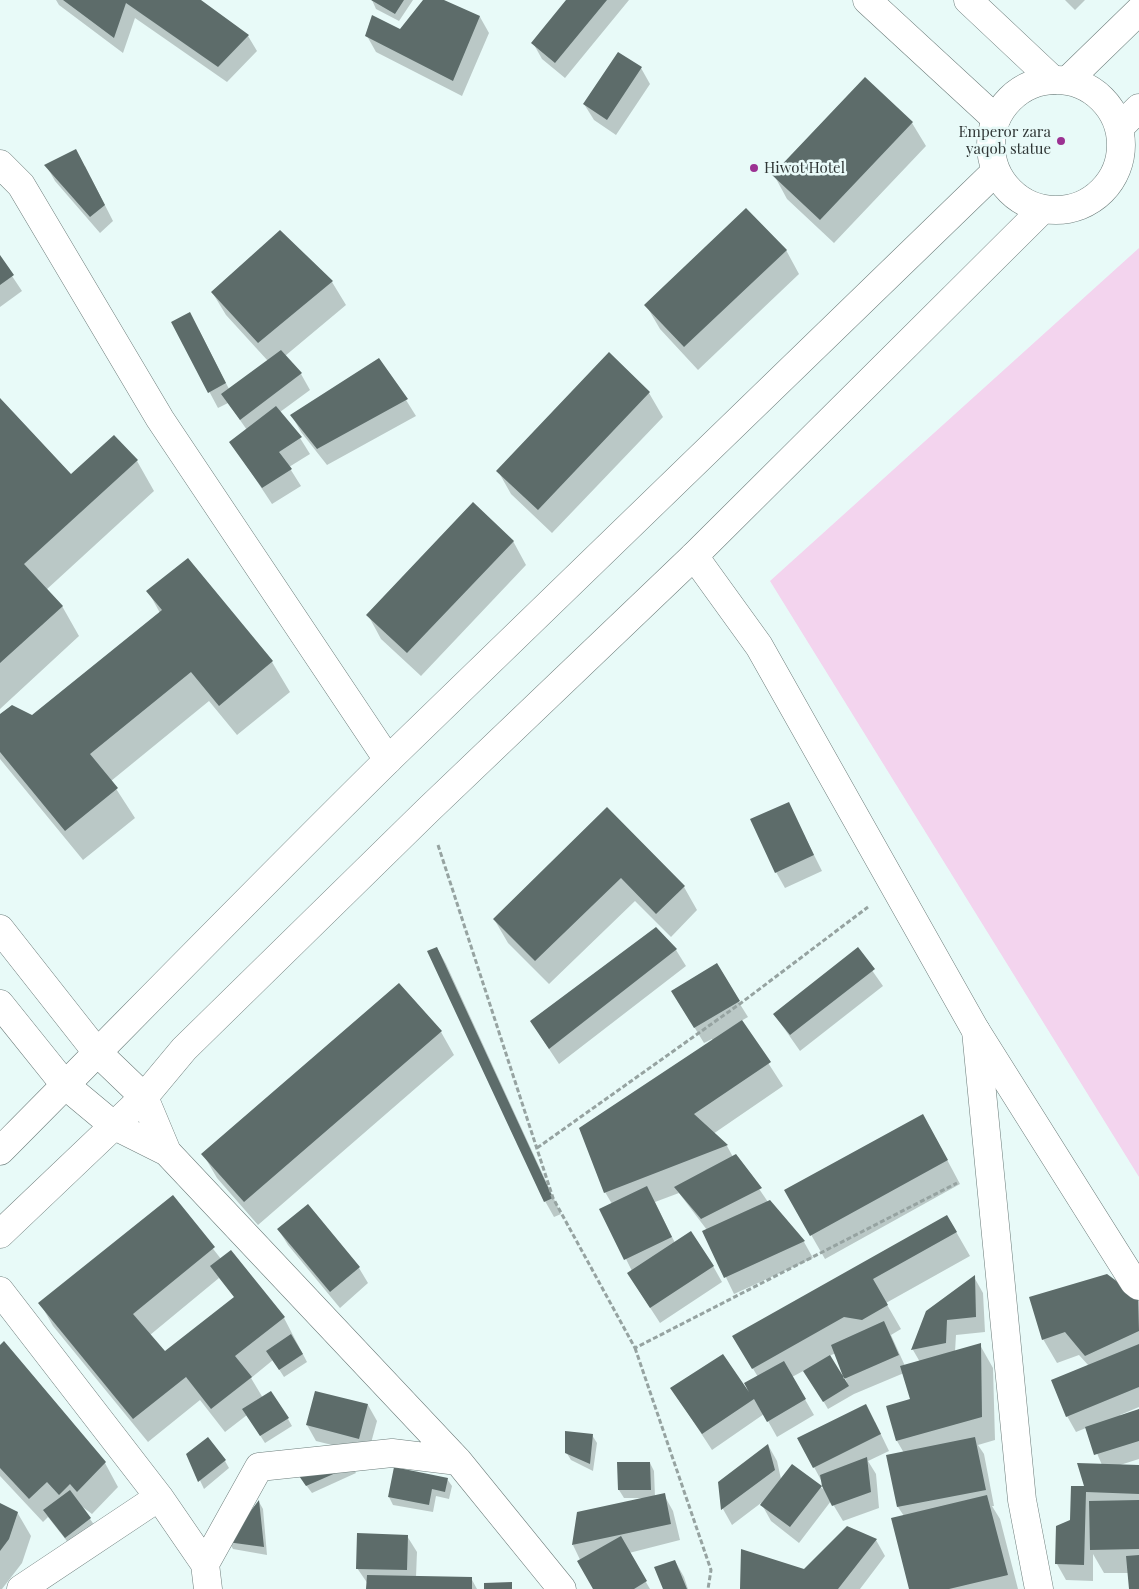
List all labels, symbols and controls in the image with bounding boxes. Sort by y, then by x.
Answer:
place label: Emperor zara yaqob statue [958,123,1051,158]
marker: Emperor zara yaqob statue [1055,135,1067,147]
place label: Hiwot Hotel [764,159,845,177]
marker: Hiwot Hotel [748,162,760,174]

